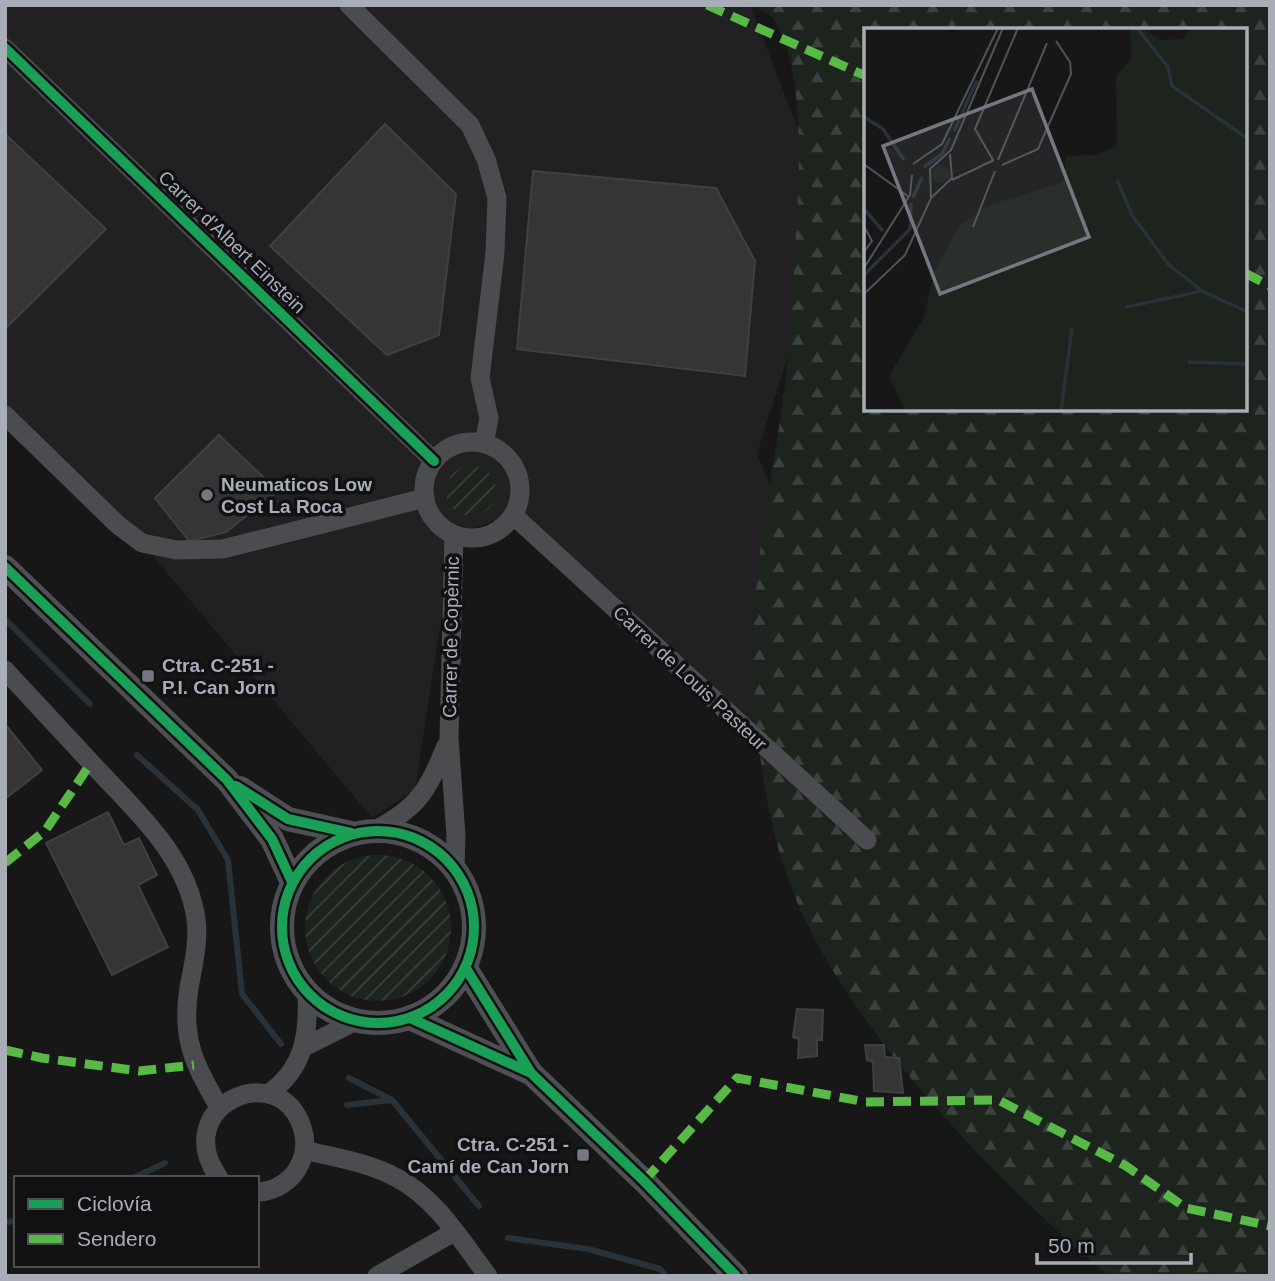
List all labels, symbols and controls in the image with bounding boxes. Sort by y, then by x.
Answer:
inset map [864,28,1247,411]
street label: Carrer d'Albert Einstein [154,166,310,318]
place label: Neumaticos Low Cost La Roca [221,474,372,517]
marker: Neumaticos Low Cost La Roca [199,487,215,503]
street label: Carrer de Copèrnic [439,556,463,718]
street label: Carrer de Louis Pasteur [609,602,771,755]
place label: Ctra. C-251 - P.I. Can Jorn [162,655,276,698]
marker: Ctra. C-251 - P.I. Can Jorn [140,668,156,684]
place label: Ctra. C-251 - Camí de Can Jorn [407,1134,569,1177]
marker: Ctra. C-251 - Camí de Can Jorn [575,1147,591,1163]
legend [14,1176,259,1267]
text: Ciclovía [77,1192,152,1215]
scale bar [1037,1222,1191,1266]
text: Sendero [77,1227,156,1250]
text: 50 m [1048,1234,1095,1257]

